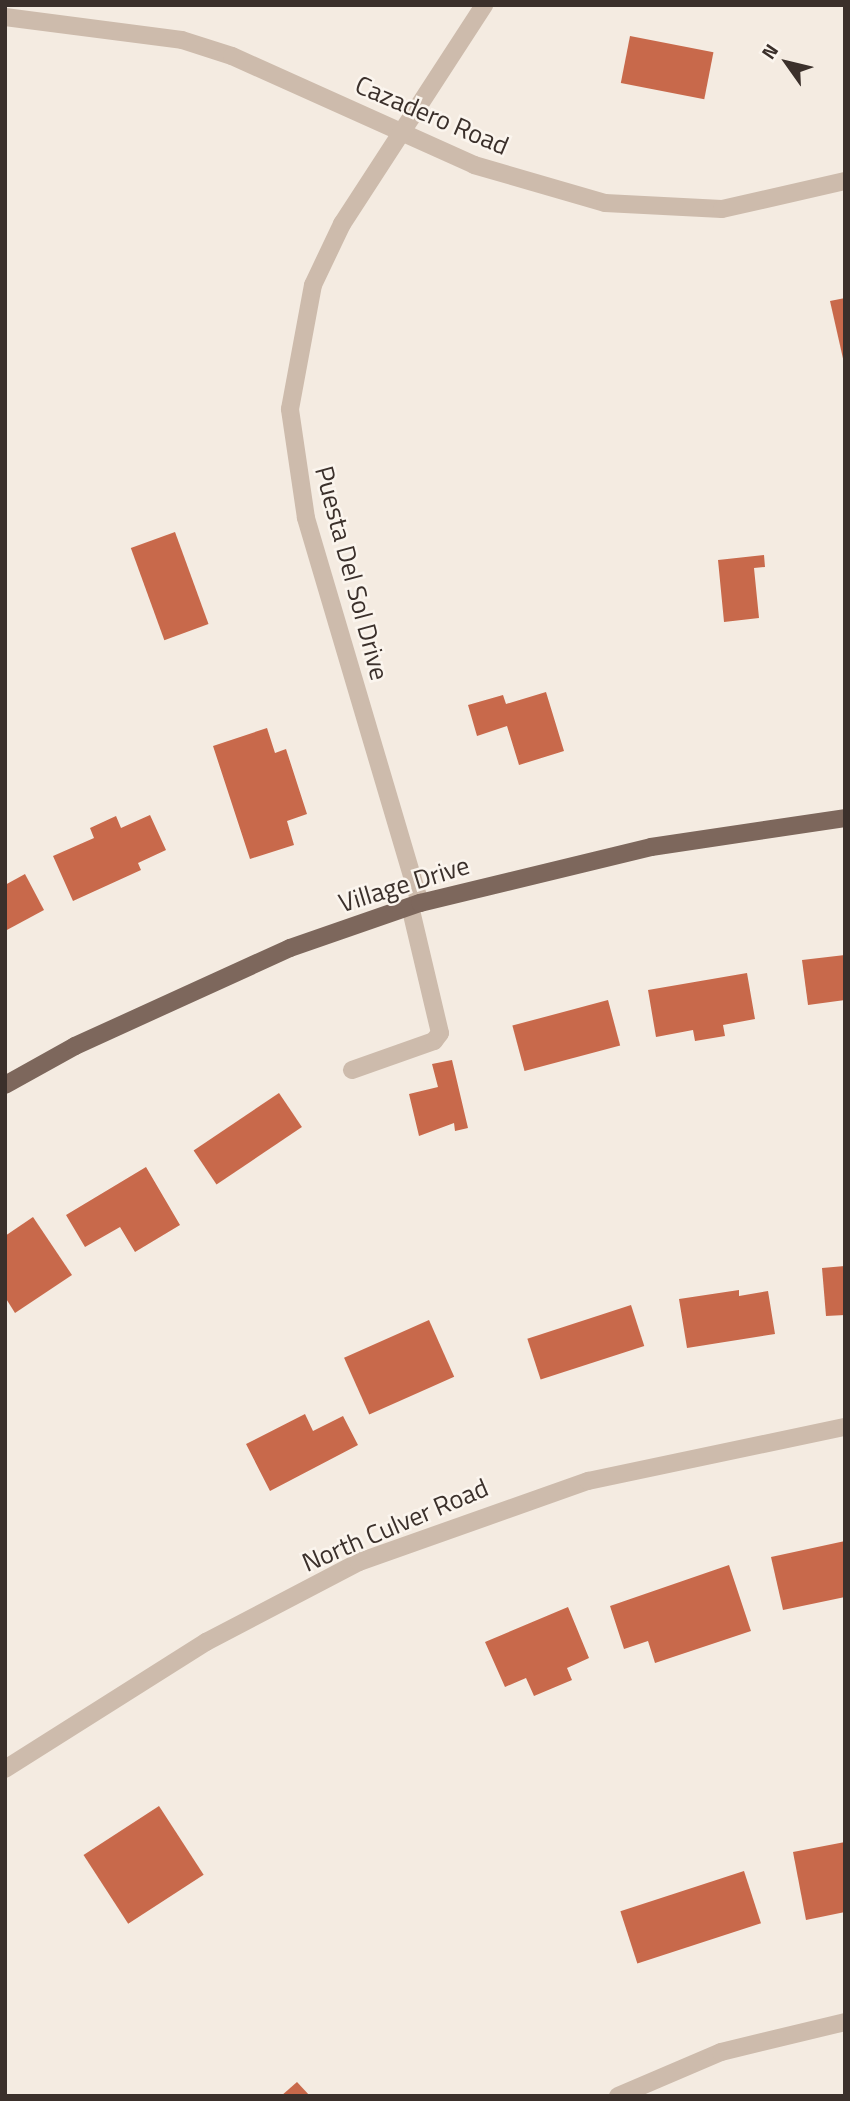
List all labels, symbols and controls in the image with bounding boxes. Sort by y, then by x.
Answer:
north arrow [752,28,822,98]
text: N [753,37,785,65]
street label: Cazadero Road [351,69,513,161]
street label: Puesta Del Sol Drive [308,463,396,683]
street label: Village Drive [335,849,473,919]
street label: North Culver Road [297,1472,493,1578]

